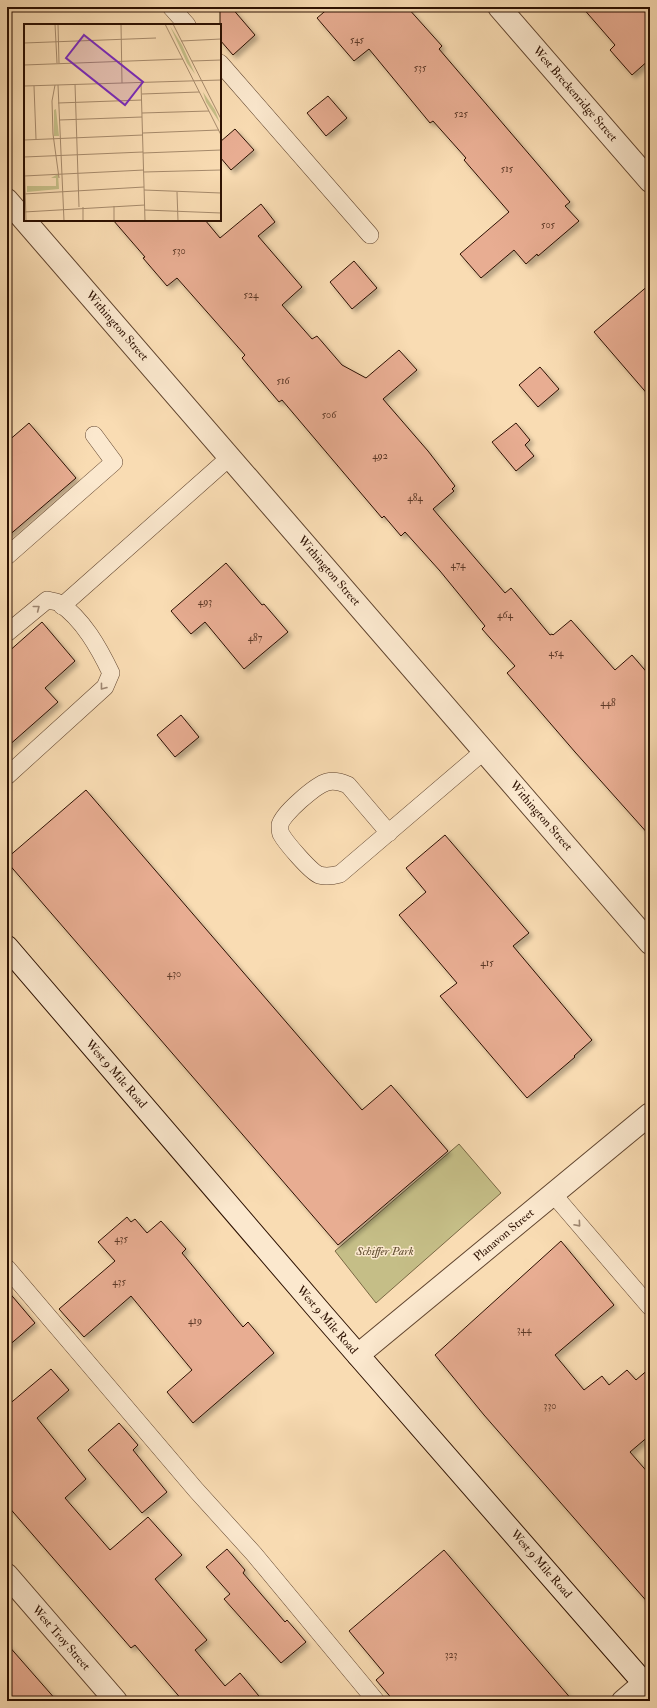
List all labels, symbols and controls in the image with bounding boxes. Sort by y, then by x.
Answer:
inset map [24,24,221,221]
house number: 545 [350,34,365,46]
street label: West Breckenridge Street [529,43,621,145]
house number: 535 [414,62,427,74]
house number: 525 [454,108,468,120]
house number: 515 [501,163,514,175]
house number: 505 [541,219,556,231]
house number: 530 [172,245,186,257]
street label: Withington Street [82,287,152,364]
house number: 524 [244,289,259,301]
house number: 516 [277,375,290,387]
house number: 506 [322,409,337,421]
house number: 492 [372,450,388,462]
house number: 484 [407,492,423,504]
street label: Withington Street [294,532,364,609]
house number: 474 [451,559,466,571]
house number: 493 [198,596,212,608]
one-way arrow [32,605,39,612]
house number: 464 [497,609,514,621]
house number: 487 [248,632,263,644]
house number: 454 [549,647,564,659]
one-way arrow [101,682,108,690]
house number: 448 [600,697,616,709]
street label: Withington Street [506,777,576,854]
house number: 415 [480,957,494,969]
house number: 430 [167,968,181,980]
street label: West 9 Mile Road [82,1036,150,1111]
street label: Planavon Street [471,1205,537,1265]
one-way arrow [573,1219,581,1227]
house number: 435 [114,1233,128,1245]
park label: Schiffer Park [355,1244,414,1259]
house number: 435 [112,1276,126,1288]
street label: West 9 Mile Road [293,1282,361,1357]
house number: 419 [188,1315,202,1327]
house number: 344 [517,1324,532,1336]
house number: 330 [544,1400,556,1412]
street label: West 9 Mile Road [507,1526,575,1601]
street label: West Troy Street [28,1602,93,1674]
house number: 323 [445,1649,458,1661]

